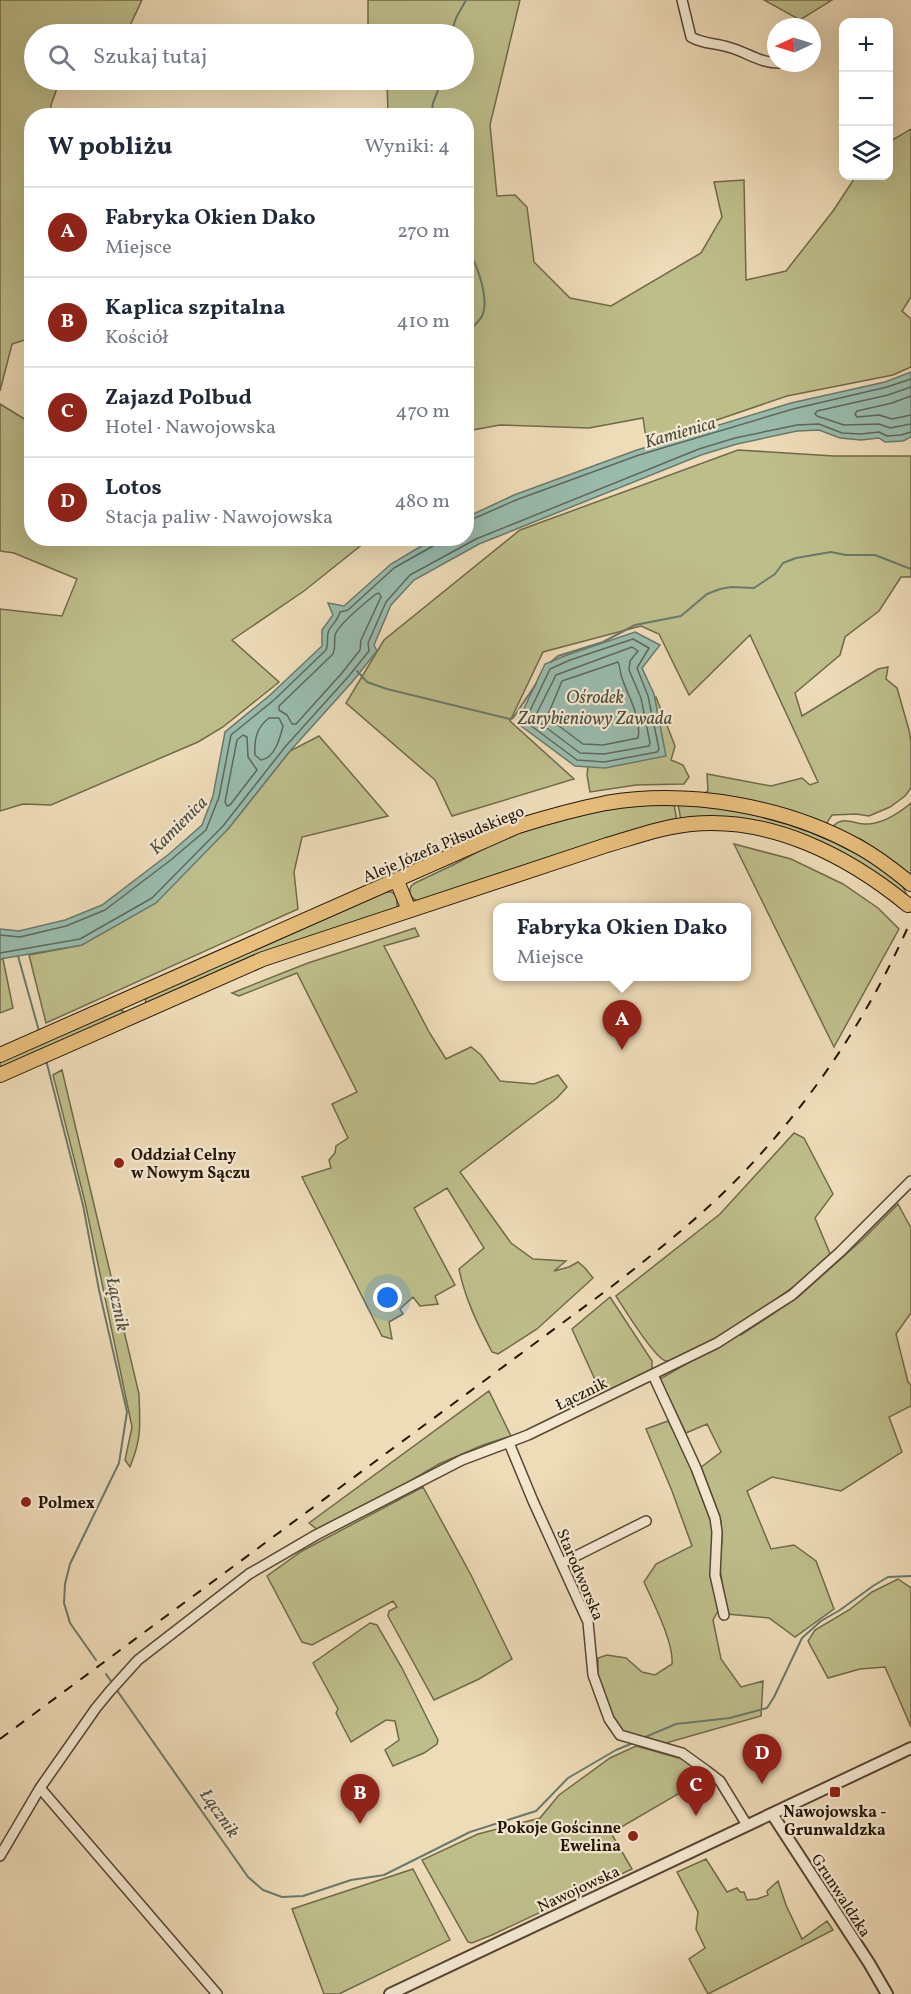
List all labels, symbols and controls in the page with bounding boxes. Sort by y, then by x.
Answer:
north arrow [767,18,821,72]
map controls [839,18,893,180]
button: + [839,18,893,72]
search box [24,24,474,90]
icon: search [45,41,78,74]
text: Szukaj tutaj [93,42,207,73]
button: − [839,72,893,126]
button: layers [839,126,893,180]
text: W pobliżu [48,129,172,165]
text: Wyniki: 4 [364,133,450,161]
text: Fabryka Okien Dako [105,203,316,234]
text: A [60,218,75,246]
text: 270 m [397,218,450,246]
text: Miejsce [105,234,172,262]
text: Kaplica szpitalna [105,293,285,324]
text: B [61,308,74,336]
text: 410 m [397,308,450,336]
text: Kościół [105,324,168,352]
text: Zajazd Polbud [105,383,252,414]
text: C [61,398,74,426]
text: 470 m [395,398,450,426]
water label: Kamienica [642,411,719,456]
text: Hotel · Nawojowska [105,414,276,442]
text: Lotos [105,473,162,504]
text: D [60,488,75,516]
text: 480 m [395,488,450,516]
text: Stacja paliw · Nawojowska [105,504,333,532]
water label: Ośrodek Zarybieniowy Zawada [517,686,672,732]
water label: Kamienica [144,791,214,861]
street label: Aleje Józefa Piłsudskiego [360,801,528,889]
popup [493,903,751,981]
text: Fabryka Okien Dako [517,913,727,944]
text: Miejsce [517,944,584,972]
pin: A [602,1000,642,1050]
place label: Oddział Celny w Nowym Sączu [131,1145,251,1185]
marker: Oddział Celny w Nowym Sączu [112,1156,126,1170]
water label: Łącznik [99,1275,134,1334]
your location [373,1283,402,1312]
street label: Łącznik [552,1373,612,1417]
place label: Polmex [38,1493,95,1515]
marker: Polmex [19,1495,33,1509]
street label: Starodworska [550,1526,608,1624]
pin: D [742,1734,782,1784]
pin: C [676,1766,716,1816]
pin: B [340,1774,380,1824]
water label: Łącznik [193,1784,245,1844]
marker: Nawojowska - Grunwaldzka [828,1785,842,1799]
place label: Nawojowska - Grunwaldzka [783,1802,887,1842]
place label: Pokoje Gościnne Ewelina [497,1818,621,1858]
marker: Pokoje Gościnne Ewelina [626,1829,640,1843]
street label: Grunwaldzka [805,1850,875,1942]
street label: Nawojowska [534,1861,624,1919]

